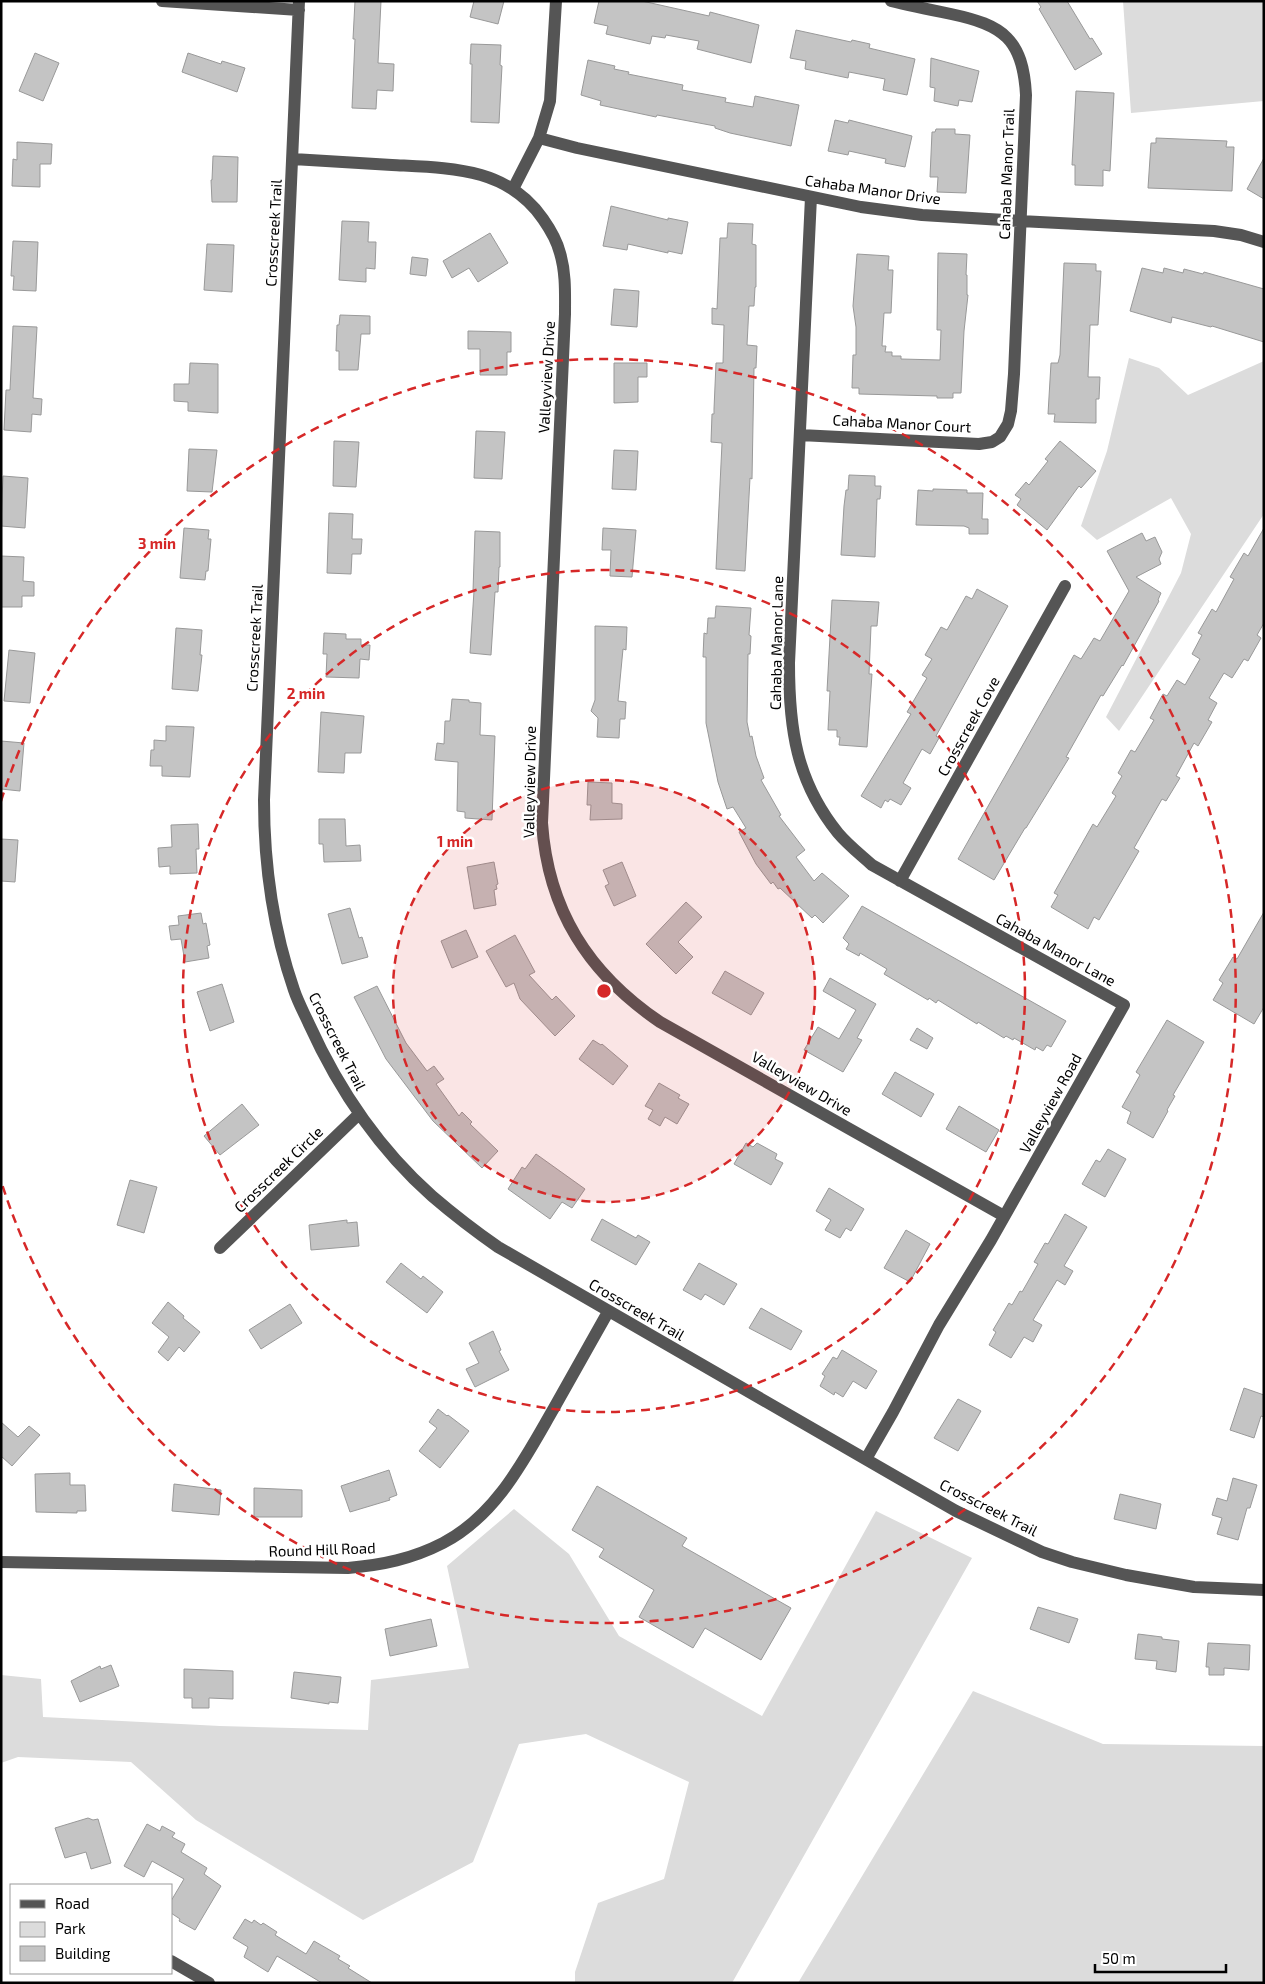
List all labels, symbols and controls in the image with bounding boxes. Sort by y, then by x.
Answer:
street label: Cahaba Manor Trail [995,108,1017,240]
street label: Cahaba Manor Drive [804,171,942,207]
street label: Crosscreek Trail [261,178,285,287]
street label: Valleyview Drive [534,320,558,434]
street label: Cahaba Manor Court [832,410,972,436]
text: 3 min [138,534,176,552]
street label: Cahaba Manor Lane [766,576,786,710]
street label: Crosscreek Trail [242,583,266,692]
street label: Crosscreek Cove [933,673,1003,779]
text: 2 min [287,684,325,702]
street label: Valleyview Drive [519,726,539,838]
text: 1 min [437,832,473,850]
street label: Cahaba Manor Lane [993,909,1119,989]
centre of rings [595,982,613,1000]
street label: Crosscreek Trail [306,989,371,1094]
street label: Valleyview Drive [749,1047,855,1119]
street label: Valleyview Road [1015,1050,1085,1156]
street label: Crosscreek Circle [230,1122,326,1216]
street label: Crosscreek Trail [586,1274,689,1344]
street label: Crosscreek Trail [937,1475,1042,1540]
street label: Round Hill Road [268,1538,376,1560]
legend [10,1884,172,1974]
text: Road [55,1894,90,1912]
text: Park [55,1919,86,1937]
scale bar [1095,1942,1226,1974]
text: Building [55,1944,111,1962]
text: 50 m [1102,1949,1136,1967]

